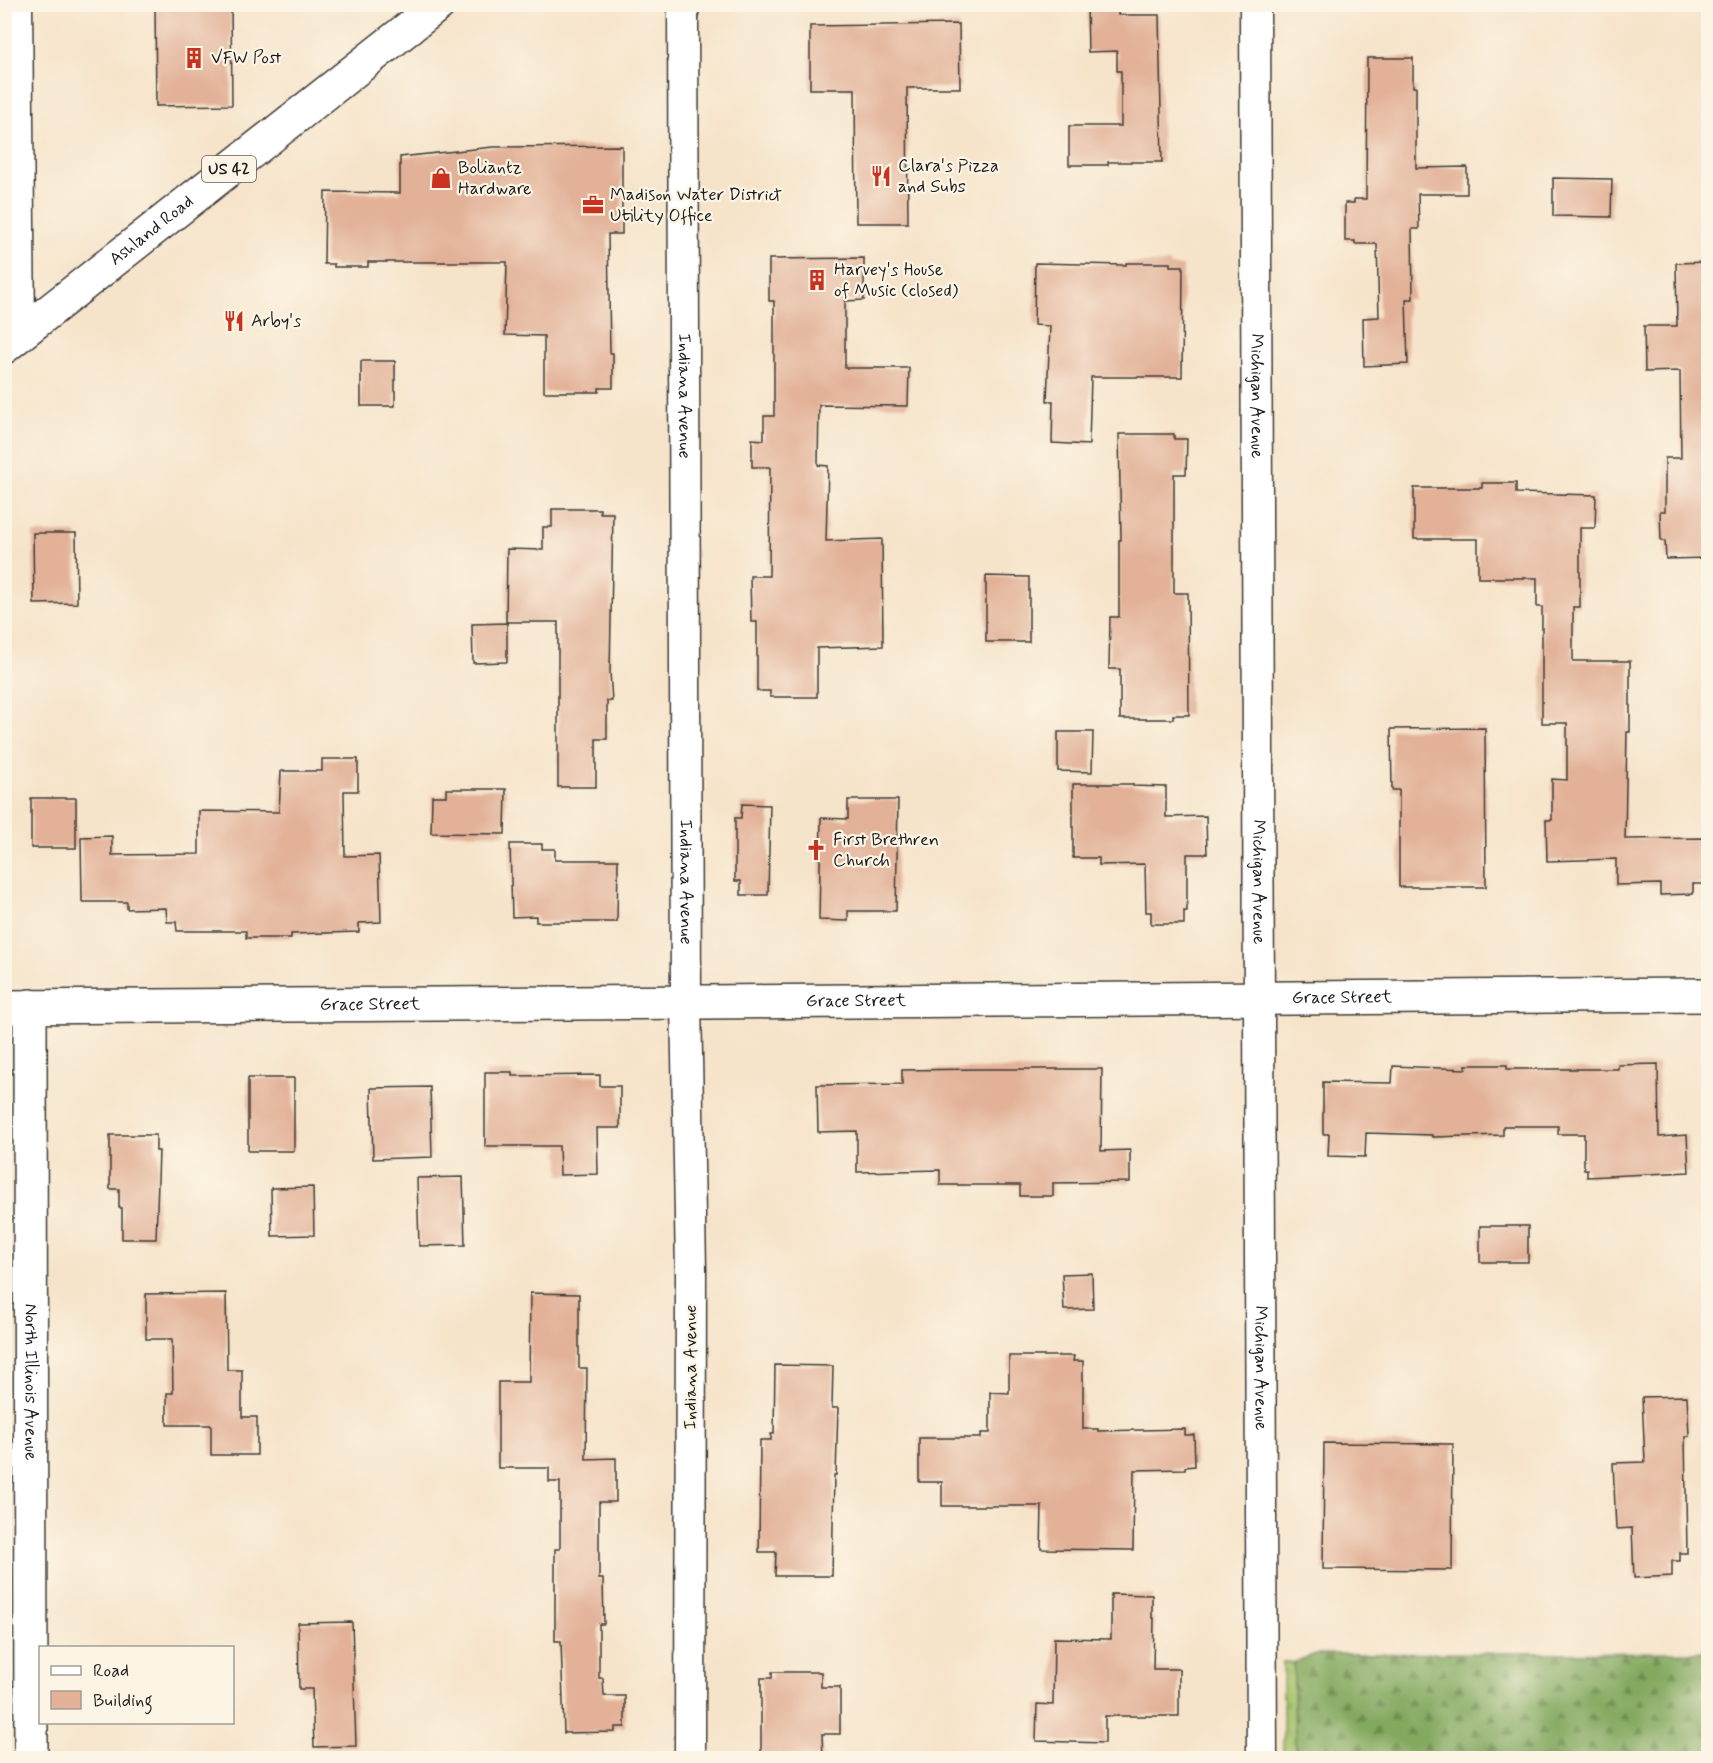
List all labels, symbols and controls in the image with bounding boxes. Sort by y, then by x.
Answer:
building icon: VFW Post [182,46,206,70]
place label: VFW Post [211,46,282,70]
place label: Clara's Pizza and Subs [898,154,999,199]
road number: US 42 [202,156,256,182]
place label: Boliantz Hardware [458,156,532,201]
restaurant icon: Clara's Pizza and Subs [869,164,893,188]
shop icon: Boliantz Hardware [429,166,453,190]
place label: Madison Water District Utility Office [610,183,783,228]
street label: Ashland Road [105,190,199,271]
office icon: Madison Water District Utility Office [581,193,605,217]
place label: Harvey's House of Music (closed) [834,258,959,303]
building icon: Harvey's House of Music (closed) [805,268,829,292]
restaurant icon: Arby's [222,309,246,333]
place label: Arby's [251,309,301,333]
street label: Indiana Avenue [672,333,696,459]
street label: Michigan Avenue [1244,333,1269,459]
street label: Indiana Avenue [673,819,698,945]
street label: Michigan Avenue [1246,819,1271,945]
place label: First Brethren Church [833,828,939,873]
church icon: First Brethren Church [804,838,828,862]
street label: Grace Street [1292,985,1393,1010]
street label: Grace Street [806,989,907,1013]
street label: Grace Street [320,992,421,1017]
street label: North Illinois Avenue [18,1303,43,1461]
street label: Indiana Avenue [679,1305,703,1429]
street label: Michigan Avenue [1248,1305,1273,1431]
legend [39,1646,234,1724]
text: Road [93,1659,129,1683]
text: Building [93,1689,153,1715]

